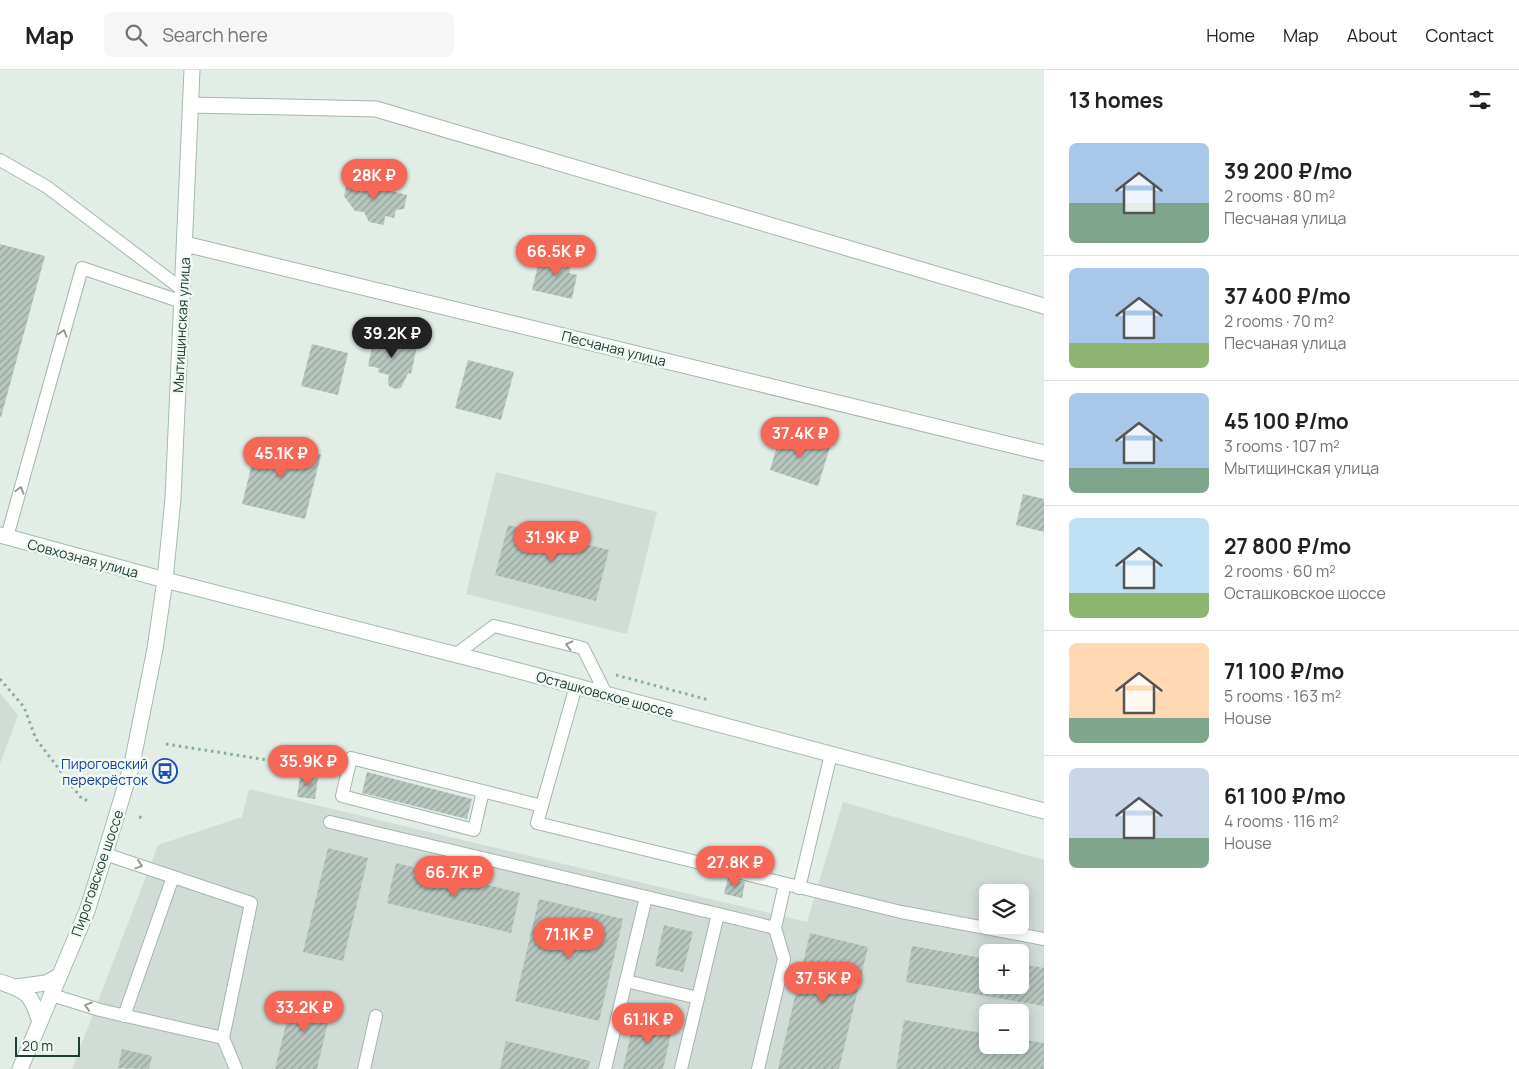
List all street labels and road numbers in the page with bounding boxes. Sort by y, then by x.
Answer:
street label: Мытищинская улица [168,257,194,393]
street label: Песчаная улица [560,326,668,370]
street label: Совхозная улица [25,534,141,582]
street label: Осташковское шоссе [534,666,676,722]
street label: Пироговское шоссе [66,807,128,939]

